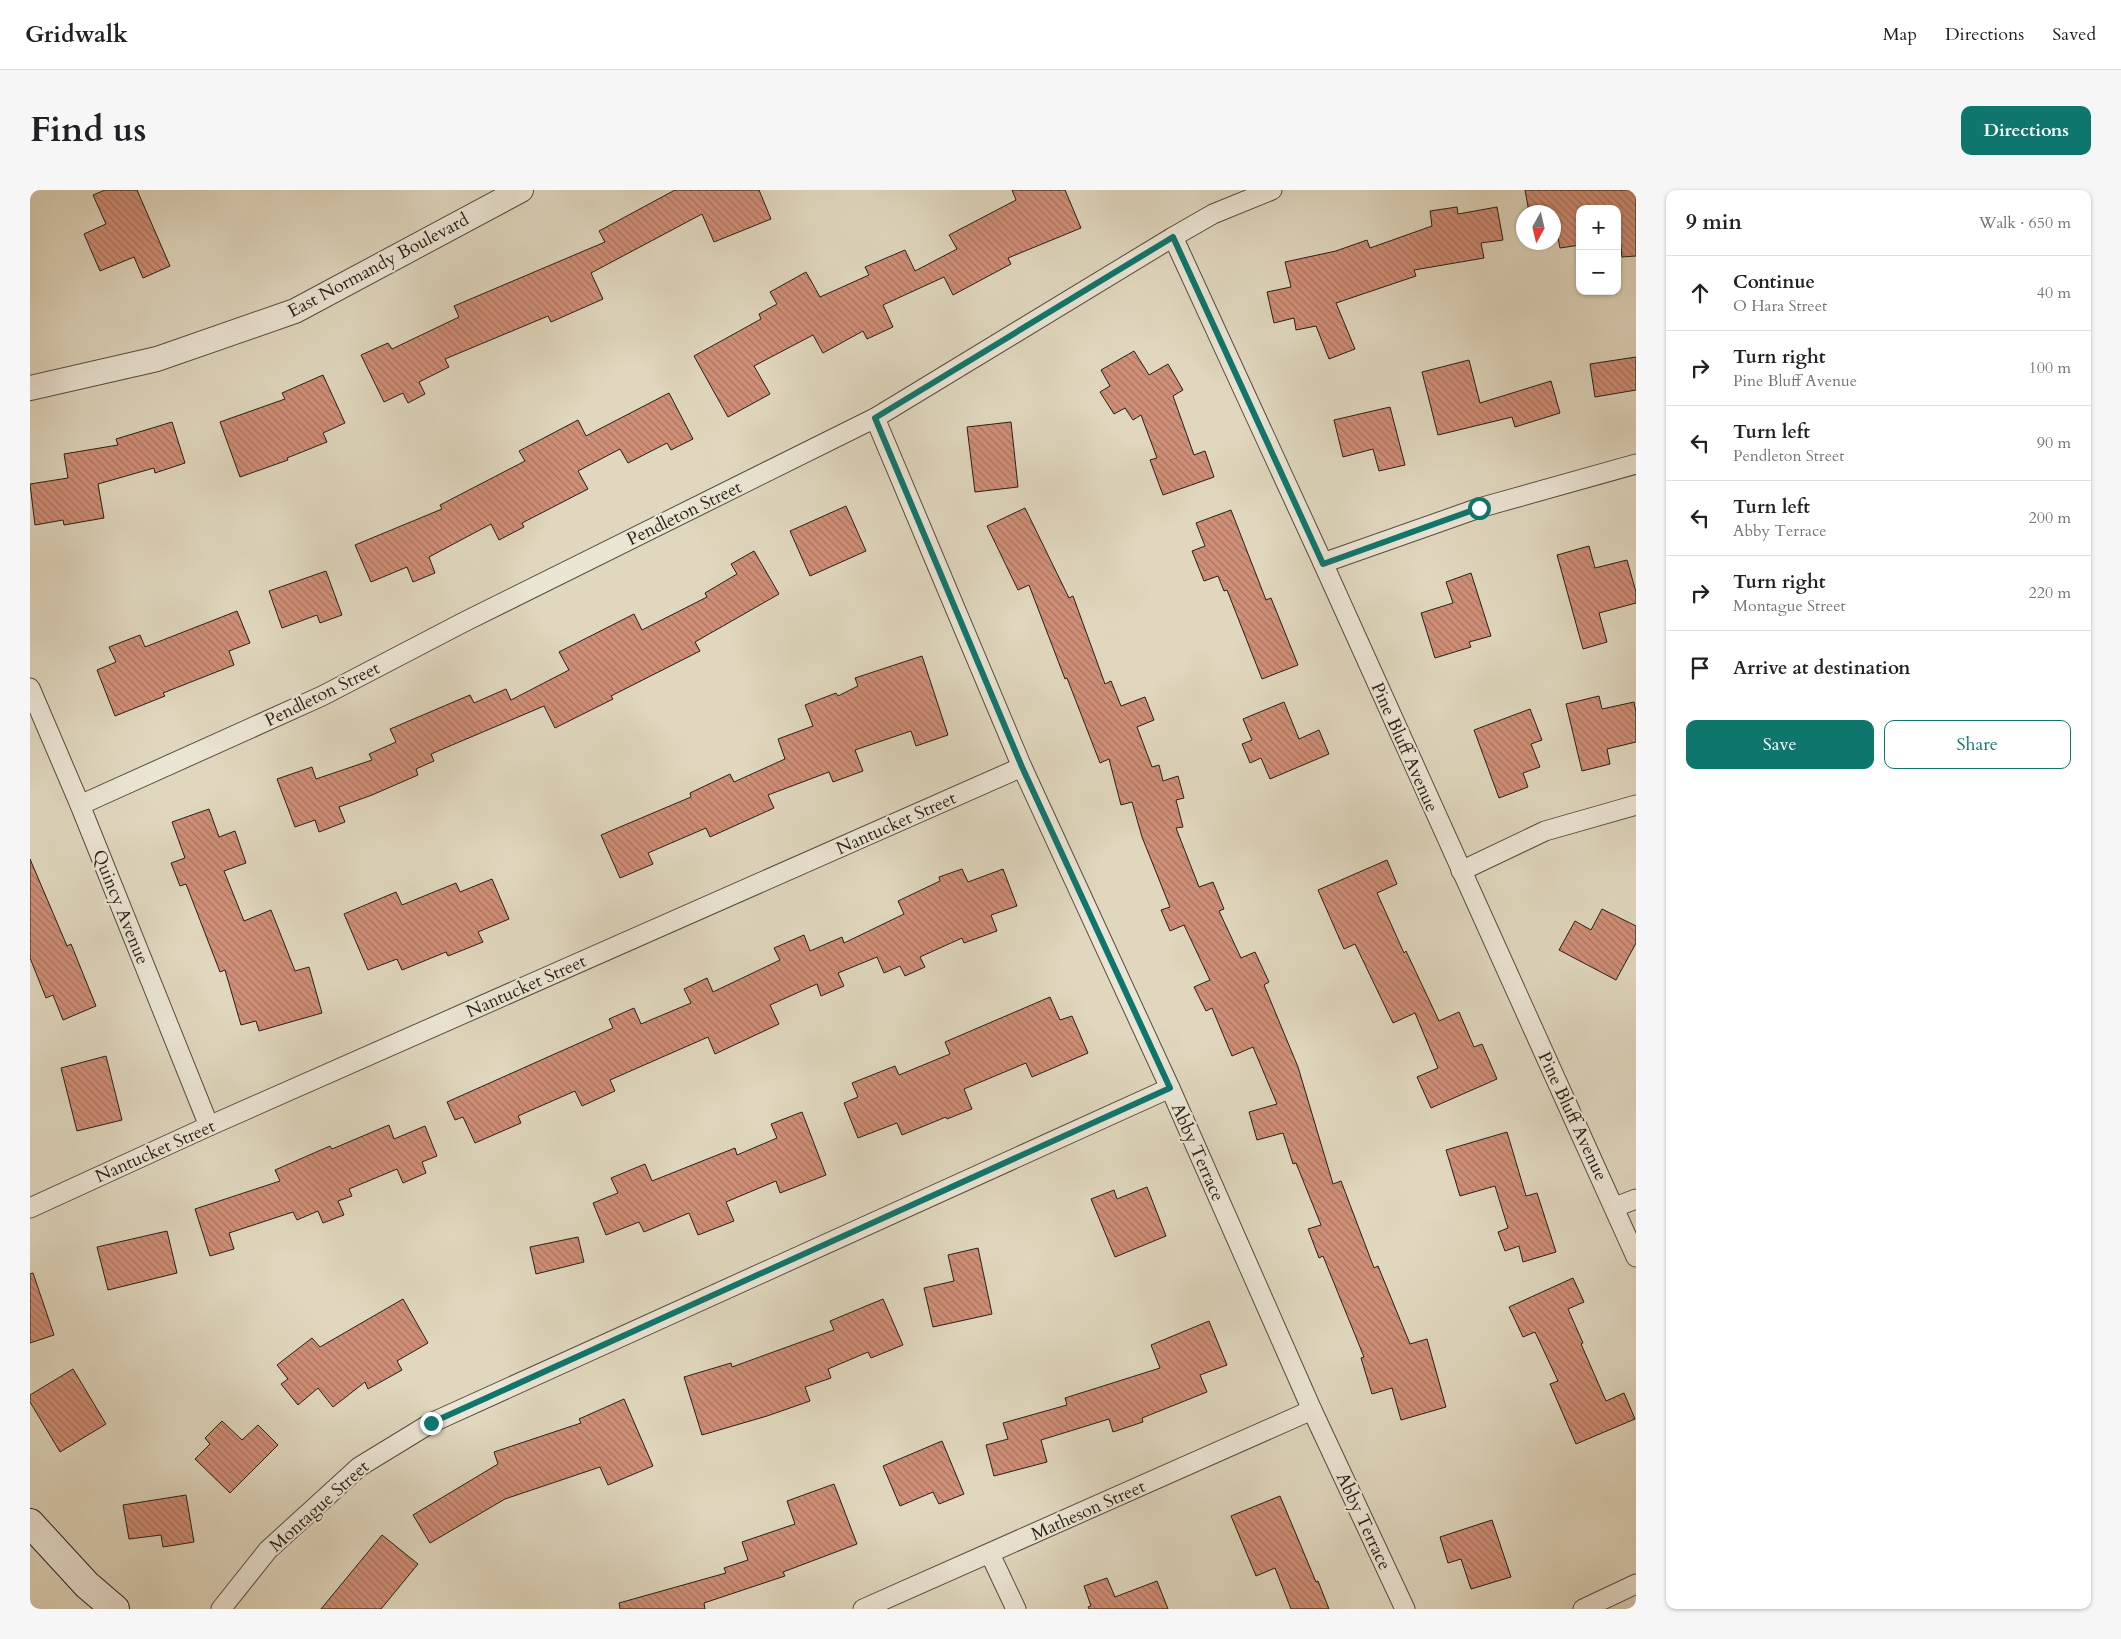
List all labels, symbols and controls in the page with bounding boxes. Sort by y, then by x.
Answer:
text: Gridwalk [25,18,128,51]
text: Map [1883,22,1917,47]
text: Directions [1945,22,2024,47]
text: Saved [2052,22,2096,47]
text: Find us [30,106,146,154]
button: Directions [1961,106,2091,155]
north arrow [1516,205,1561,250]
map controls [1576,205,1621,295]
button: + [1576,205,1621,250]
street label: East Normandy Boulevard [283,207,474,324]
text: 9 min [1686,208,1742,237]
text: Walk · 650 m [1979,212,2071,234]
button: − [1576,250,1621,295]
text: Continue [1733,269,1815,295]
icon: ahead [1686,279,1714,307]
text: 40 m [2037,282,2071,304]
text: O Hara Street [1733,295,1827,317]
text: Turn right [1733,344,1825,370]
icon: right [1686,354,1714,382]
text: 100 m [2029,357,2071,379]
text: Pine Bluff Avenue [1733,370,1857,392]
text: Turn left [1733,419,1810,445]
icon: left [1686,429,1714,457]
text: 90 m [2037,432,2071,454]
text: Pendleton Street [1733,445,1844,467]
street label: Pendleton Street [622,475,746,552]
text: Turn left [1733,494,1810,520]
route start [1468,497,1491,520]
icon: left [1686,504,1714,532]
text: 200 m [2029,507,2071,529]
text: Abby Terrace [1733,520,1826,542]
text: Turn right [1733,569,1825,595]
icon: right [1686,579,1714,607]
text: 220 m [2029,582,2071,604]
text: Montague Street [1733,595,1846,617]
icon: arrive [1686,654,1714,682]
text: Arrive at destination [1733,655,1910,681]
street label: Pendleton Street [260,656,384,733]
street label: Pine Bluff Avenue [1365,678,1444,816]
button: Save [1686,720,1874,769]
button: Share [1884,720,2071,769]
street label: Nantucket Street [832,786,960,861]
street label: Quincy Avenue [86,846,155,968]
street label: Nantucket Street [462,949,590,1024]
street label: Pine Bluff Avenue [1532,1048,1613,1185]
street label: Abby Terrace [1165,1099,1230,1205]
street label: Nantucket Street [91,1114,219,1189]
route end [420,1412,443,1435]
street label: Montague Street [264,1455,375,1558]
street label: Abby Terrace [1330,1468,1397,1574]
street label: Matheson Street [1027,1474,1150,1547]

